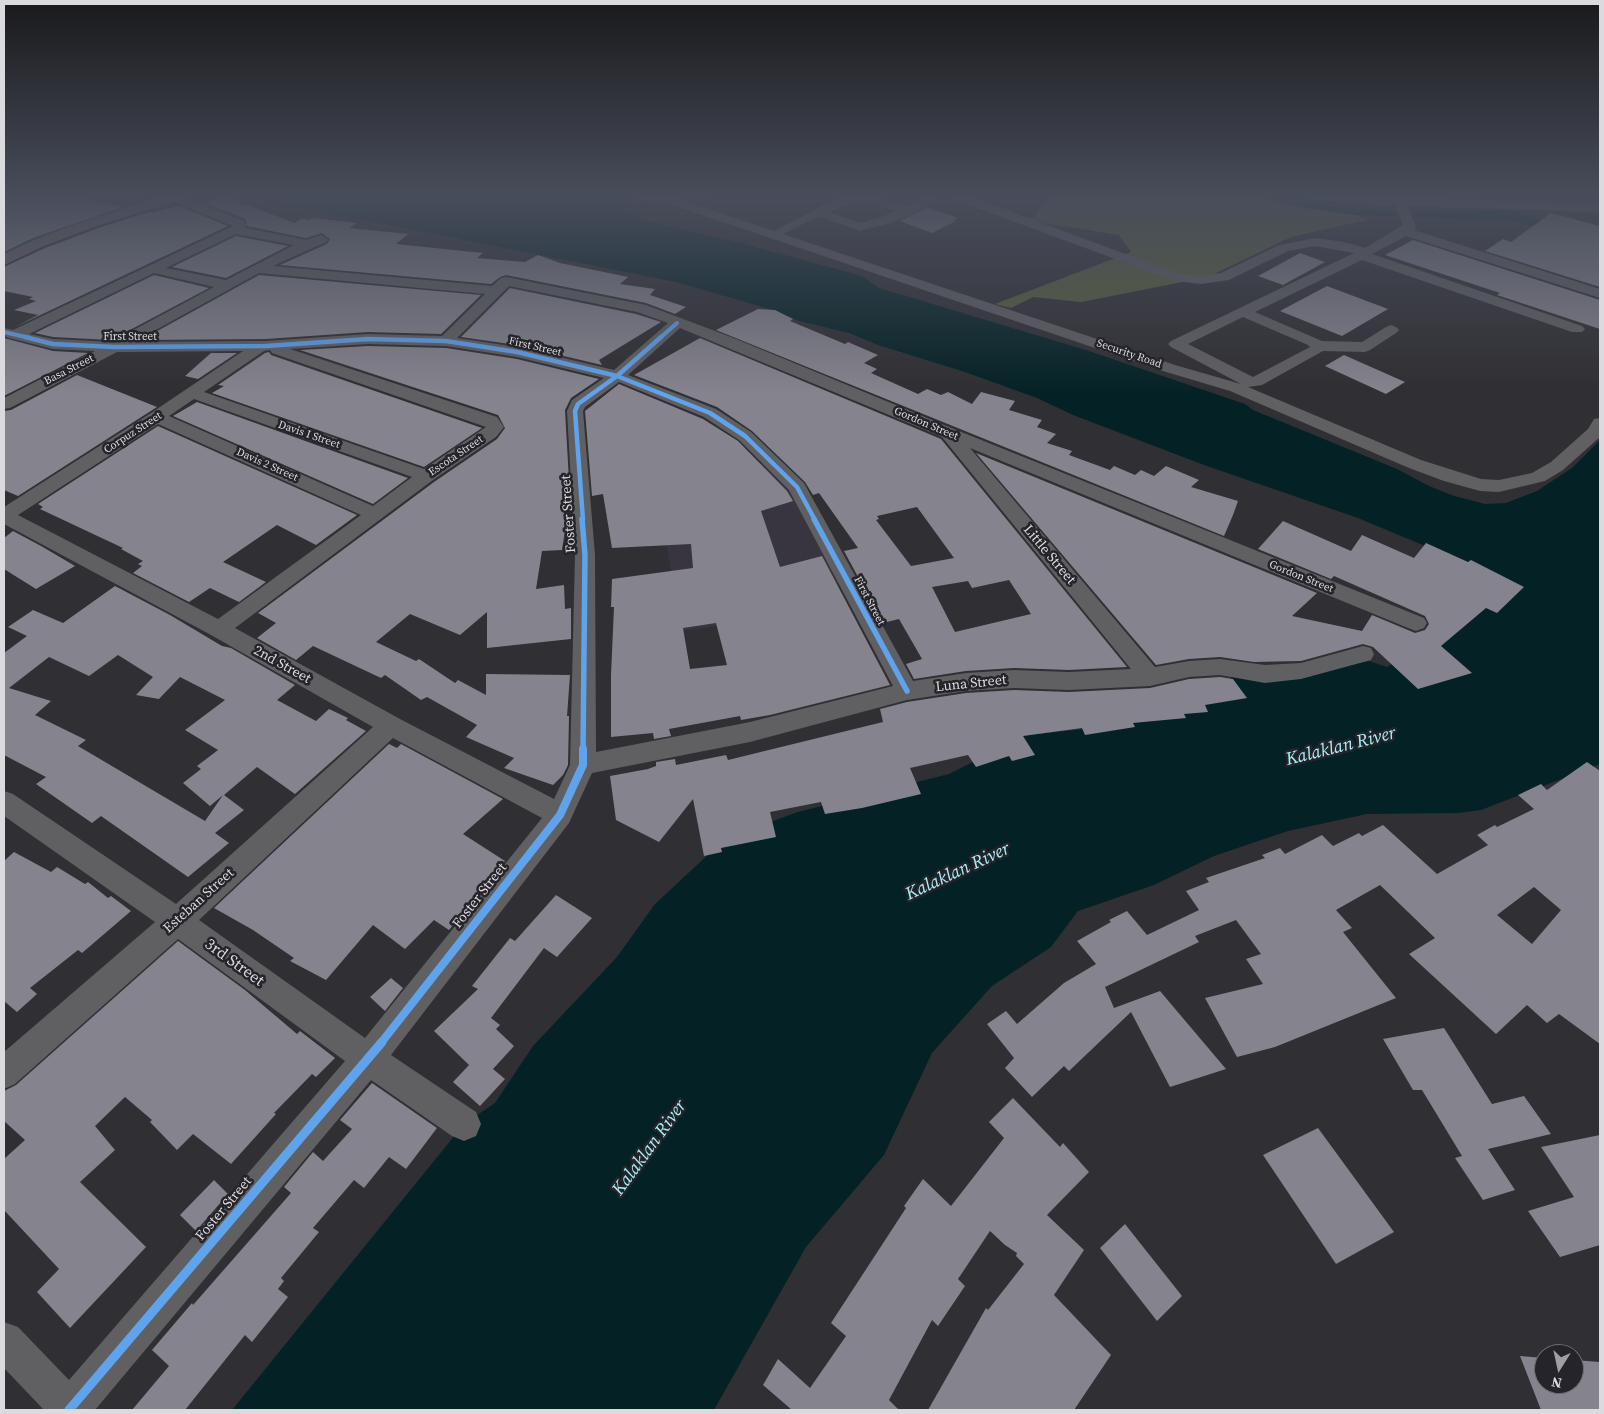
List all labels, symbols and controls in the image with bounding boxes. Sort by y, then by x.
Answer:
street label: First Street [103,330,157,344]
street label: First Street [507,335,563,359]
street label: Security Road [1095,337,1163,371]
street label: Basa Street [42,352,96,388]
street label: Gordon Street [892,405,960,443]
street label: Corpuz Street [102,409,164,457]
street label: Davis I Street [276,418,342,452]
street label: Escota Street [426,433,486,479]
street label: Davis 2 Street [234,446,300,484]
street label: Foster Street [558,474,580,554]
street label: Little Street [1019,522,1079,588]
street label: Gordon Street [1267,558,1335,596]
street label: First Street [851,574,887,628]
street label: 2nd Street [250,642,314,688]
street label: Luna Street [935,672,1007,696]
water label: Kalaklan River [1284,723,1398,771]
water label: Kalaklan River [902,838,1014,906]
street label: Foster Street [449,860,511,932]
street label: Esteban Street [160,865,238,937]
street label: 3rd Street [201,935,267,991]
water label: Kalaklan River [608,1096,692,1200]
street label: Foster Street [192,1174,256,1244]
north arrow [1534,1344,1584,1394]
text: N [1550,1372,1563,1394]

